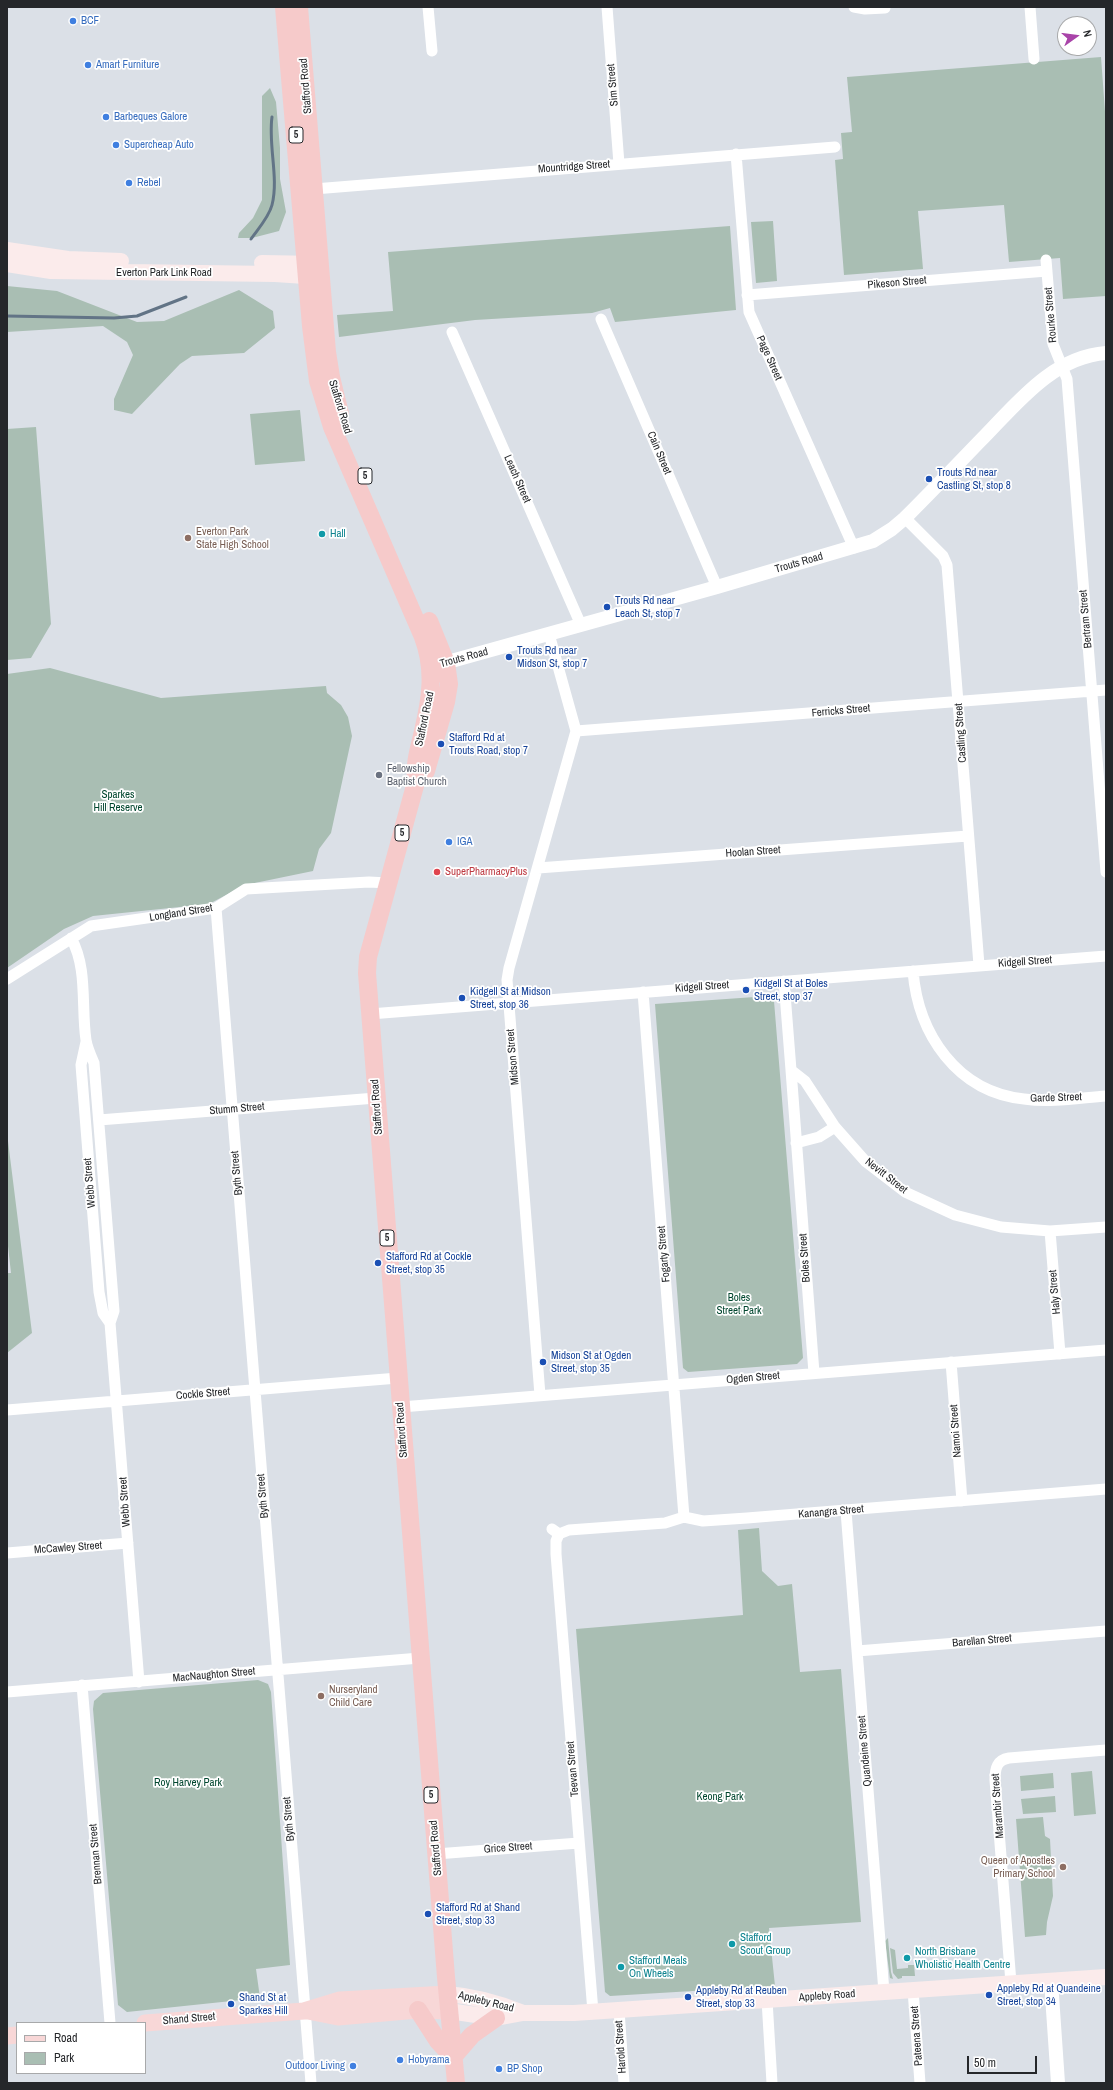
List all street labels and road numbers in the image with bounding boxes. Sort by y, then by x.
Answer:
street label: Stafford Road [297,58,315,114]
street label: Sim Street [605,63,621,107]
road number: 5 [289,127,303,143]
street label: Mountridge Street [538,158,610,176]
street label: Everton Park Link Road [116,266,212,280]
street label: Pikeson Street [867,274,927,292]
street label: Rourke Street [1042,287,1060,343]
street label: Page Street [753,334,785,382]
street label: Stafford Road [326,379,354,435]
street label: Cain Street [644,429,674,477]
street label: Leach Street [501,453,533,505]
road number: 5 [358,468,372,484]
street label: Trouts Road [773,550,825,576]
street label: Bertram Street [1077,589,1095,649]
street label: Trouts Road [438,645,490,671]
street label: Stafford Road [413,690,437,748]
street label: Ferricks Street [811,702,871,720]
street label: Castling Street [952,703,970,763]
road number: 5 [395,825,409,841]
street label: Hoolan Street [725,843,781,861]
street label: Longland Street [149,901,213,925]
street label: Kidgell Street [998,954,1052,970]
street label: Kidgell Street [675,979,729,995]
street label: Midson Street [504,1028,522,1086]
street label: Stafford Road [368,1079,386,1135]
street label: Garde Street [1030,1091,1082,1105]
street label: Stumm Street [209,1100,265,1118]
street label: Byth Street [228,1150,246,1196]
street label: Nevitt Street [862,1155,910,1197]
street label: Webb Street [81,1158,99,1208]
street label: Fogarty Street [655,1225,673,1283]
road number: 5 [380,1230,394,1246]
street label: Boles Street [797,1233,813,1283]
street label: Haly Street [1046,1269,1064,1315]
street label: Ogden Street [726,1369,780,1387]
street label: Cockle Street [175,1385,231,1403]
street label: Stafford Road [393,1402,411,1458]
street label: Namoi Street [948,1404,964,1458]
street label: Byth Street [254,1473,272,1519]
street label: Webb Street [117,1477,133,1527]
street label: Kanangra Street [798,1503,864,1521]
street label: McCawley Street [34,1539,102,1557]
street label: Barellan Street [952,1632,1012,1650]
street label: MacNaughton Street [172,1665,256,1685]
street label: Quandeine Street [855,1715,875,1787]
street label: Teevan Street [564,1741,582,1797]
street label: Marambir Street [989,1773,1007,1839]
road number: 5 [424,1787,438,1803]
street label: Byth Street [280,1796,298,1842]
street label: Stafford Road [427,1820,445,1876]
street label: Brennan Street [87,1823,105,1885]
street label: Grice Street [483,1840,533,1856]
street label: Appleby Road [798,1987,856,2005]
street label: Appleby Road [457,1989,515,2015]
street label: Pateena Street [908,2006,926,2066]
street label: Shand Street [162,2010,216,2028]
street label: Harold Street [613,2020,629,2074]

